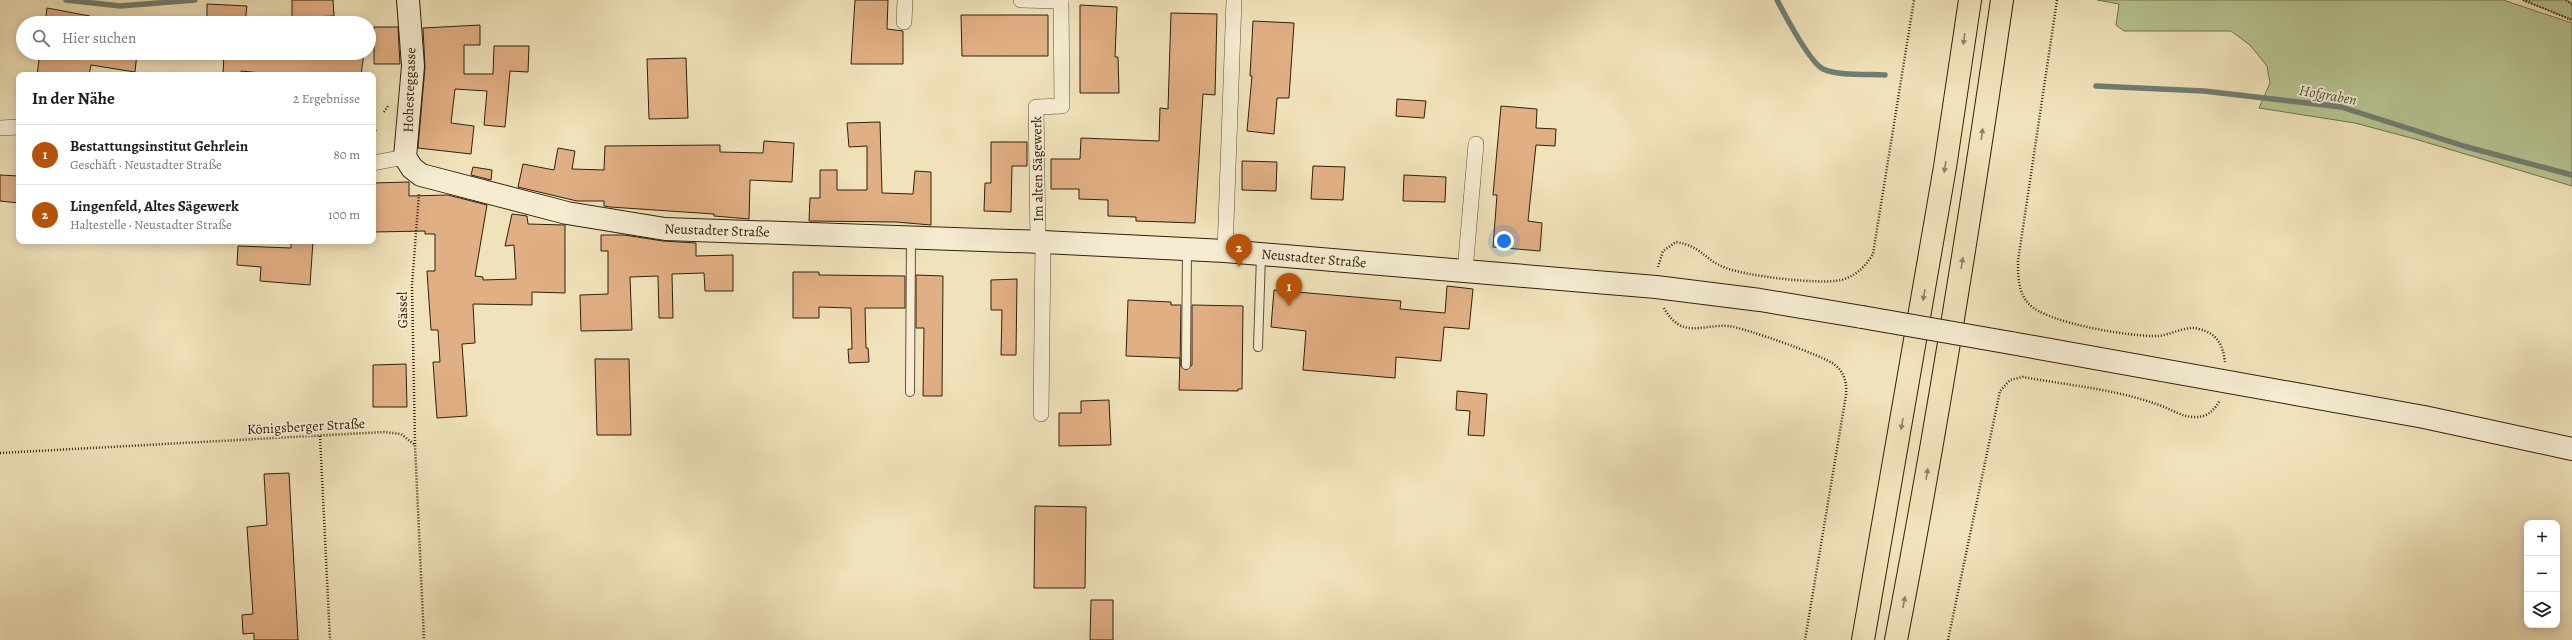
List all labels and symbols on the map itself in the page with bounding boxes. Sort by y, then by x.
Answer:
one-way arrow [1961,33,1967,45]
street label: Hohesteggasse [399,47,420,133]
water label: Hofgraben [2297,80,2359,110]
street label: Im alten Sägewerk [1027,116,1048,222]
one-way arrow [1979,128,1985,140]
one-way arrow [1942,161,1948,173]
street label: Neustadter Straße [664,219,770,242]
your location [1494,231,1514,251]
pin: 2 [1226,234,1252,267]
street label: Neustadter Straße [1261,244,1367,273]
one-way arrow [1959,257,1965,269]
pin: 1 [1276,273,1302,306]
one-way arrow [1920,289,1926,302]
street label: Gässel [393,291,412,328]
street label: Königsberger Straße [247,414,365,439]
one-way arrow [1899,418,1905,430]
one-way arrow [1924,468,1930,480]
one-way arrow [1901,596,1907,608]

